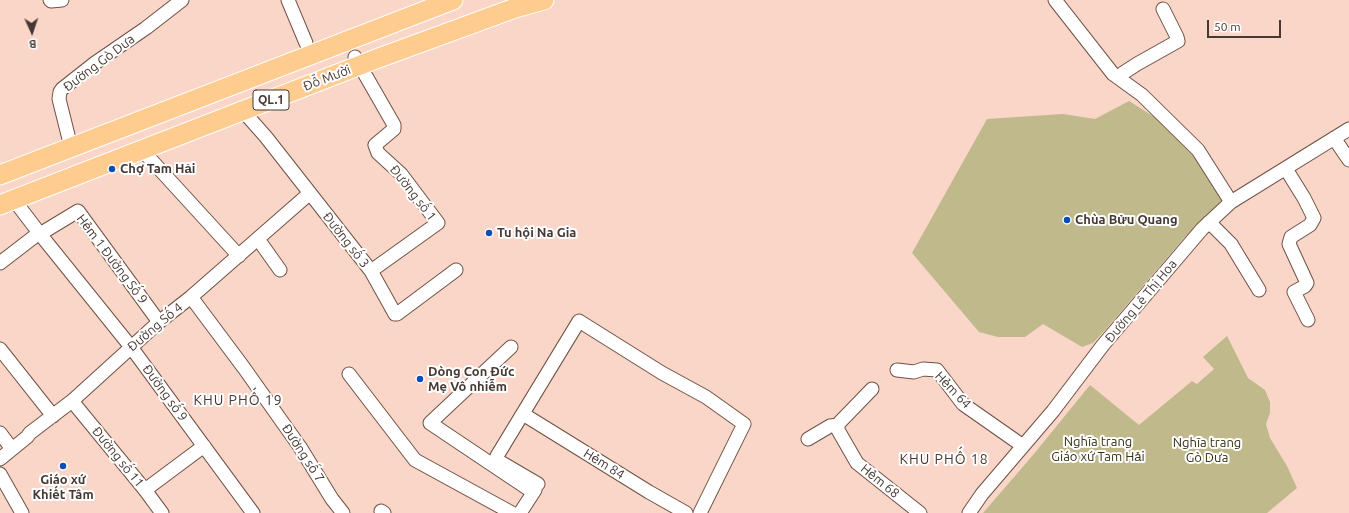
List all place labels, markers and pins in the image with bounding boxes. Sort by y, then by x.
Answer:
place label: Chợ Tam Hải [120,161,195,177]
marker: Chợ Tam Hải [107,164,117,174]
place label: Chùa Bửu Quang [1075,212,1178,228]
marker: Chùa Bửu Quang [1062,215,1072,225]
place label: Tu hội Na Gia [497,225,576,241]
marker: Tu hội Na Gia [484,228,494,238]
place label: Dòng Con Đức Mẹ Vô nhiễm [428,364,514,395]
marker: Dòng Con Đức Mẹ Vô nhiễm [415,374,425,384]
marker: Giáo xứ Khiết Tâm [58,461,68,471]
place label: Giáo xứ Khiết Tâm [32,472,94,503]

